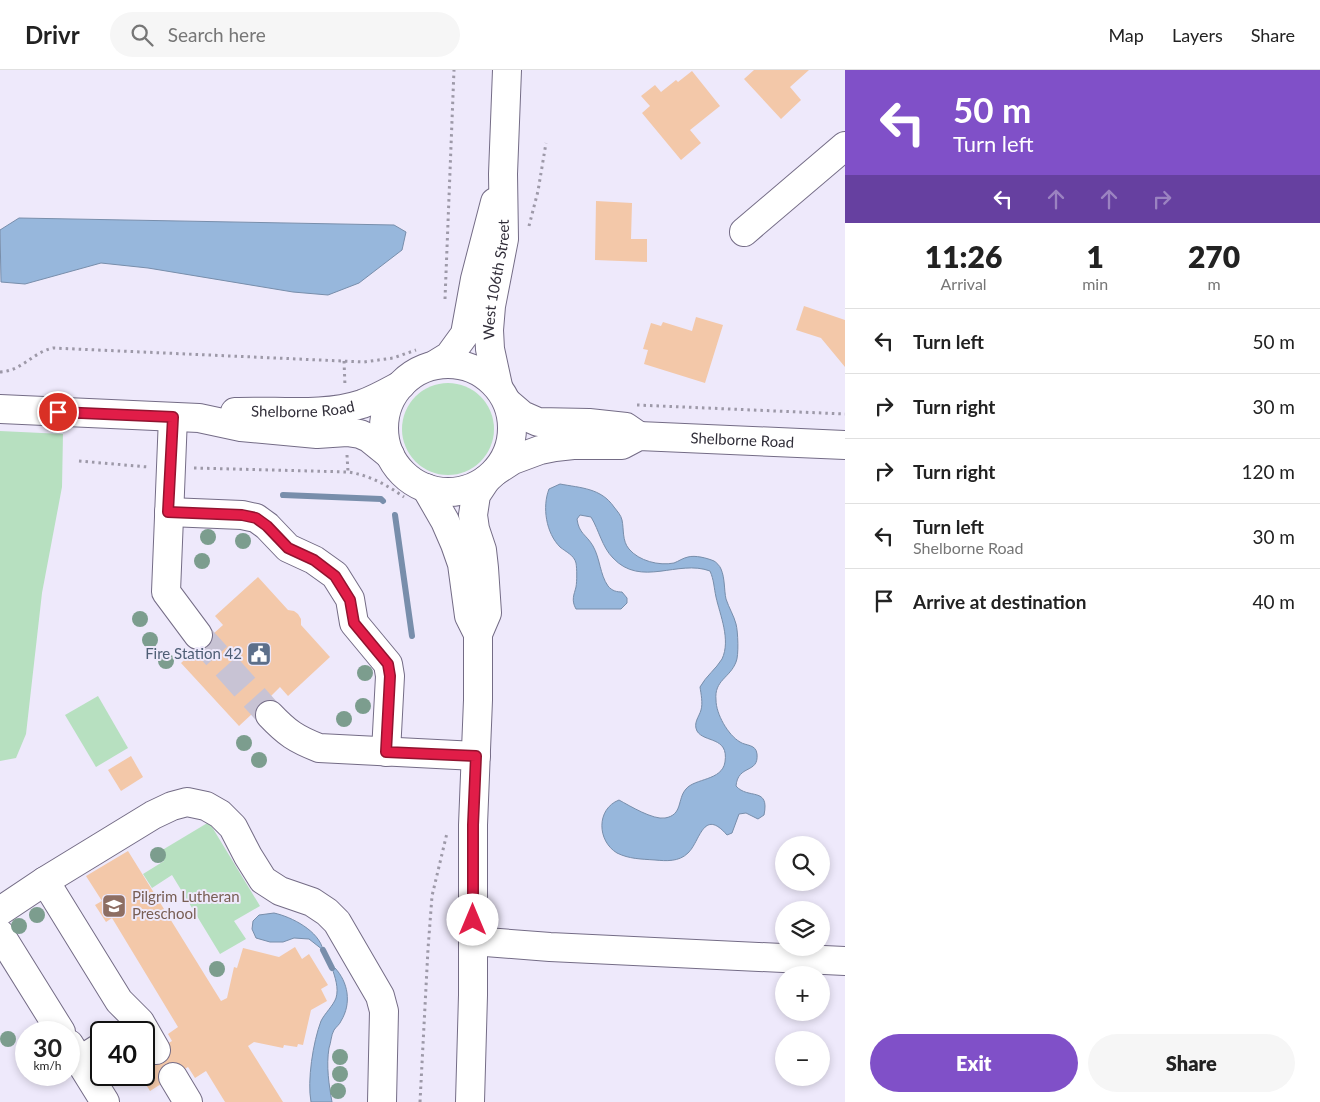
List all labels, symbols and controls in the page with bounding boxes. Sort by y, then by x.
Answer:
search box [110,12,460,57]
text: Drivr [25,20,80,49]
icon: search [128,21,156,49]
text: Search here [168,23,266,46]
text: Map [1108,24,1144,46]
text: Layers [1172,24,1223,46]
text: Share [1251,24,1295,46]
text: 50 m [953,88,1031,130]
icon: left [870,90,935,155]
text: Turn left [953,130,1034,157]
icon: left [989,185,1017,213]
icon: ahead [1042,185,1070,213]
icon: ahead [1095,185,1123,213]
icon: right [1148,185,1176,213]
street label: West 106th Street [479,219,512,340]
text: 11:26 [925,238,1002,274]
text: 1 [1086,238,1104,274]
text: 270 [1188,238,1240,274]
text: Arrival [941,274,987,293]
text: min [1082,274,1108,293]
text: m [1207,274,1221,293]
icon: left [870,327,898,355]
text: Turn left [913,330,984,353]
text: 50 m [1252,330,1295,353]
pin [37,391,79,433]
icon: right [870,392,898,420]
text: Turn right [913,395,995,418]
text: 30 m [1252,395,1295,418]
street label: Shelborne Road [251,397,356,420]
icon: arrive [44,398,72,426]
street label: Shelborne Road [690,428,794,451]
icon: right [870,457,898,485]
text: Turn right [913,460,995,483]
text: 120 m [1241,460,1295,483]
text: Turn left [913,515,984,538]
icon: left [870,522,898,550]
text: 30 m [1252,525,1295,548]
text: Shelborne Road [913,538,1024,557]
icon: arrive [870,587,898,615]
text: Arrive at destination [913,590,1086,613]
text: 40 m [1252,590,1295,613]
public building icon: Fire Station 42 [246,641,272,667]
place label: Fire Station 42 [145,644,242,662]
map controls [775,836,830,1086]
button: search [775,836,830,891]
place label: Pilgrim Lutheran Preschool [132,887,240,922]
school or university icon: Pilgrim Lutheran Preschool [101,893,127,919]
position arrow [446,893,498,945]
button: layers [775,901,830,956]
button: + [775,966,830,1021]
speed limit sign: 40 [90,1021,155,1086]
button: − [775,1031,830,1086]
text: 30 [33,1032,62,1062]
button: Exit [870,1034,1078,1092]
button: Share [1088,1034,1295,1092]
text: km/h [33,1058,62,1073]

